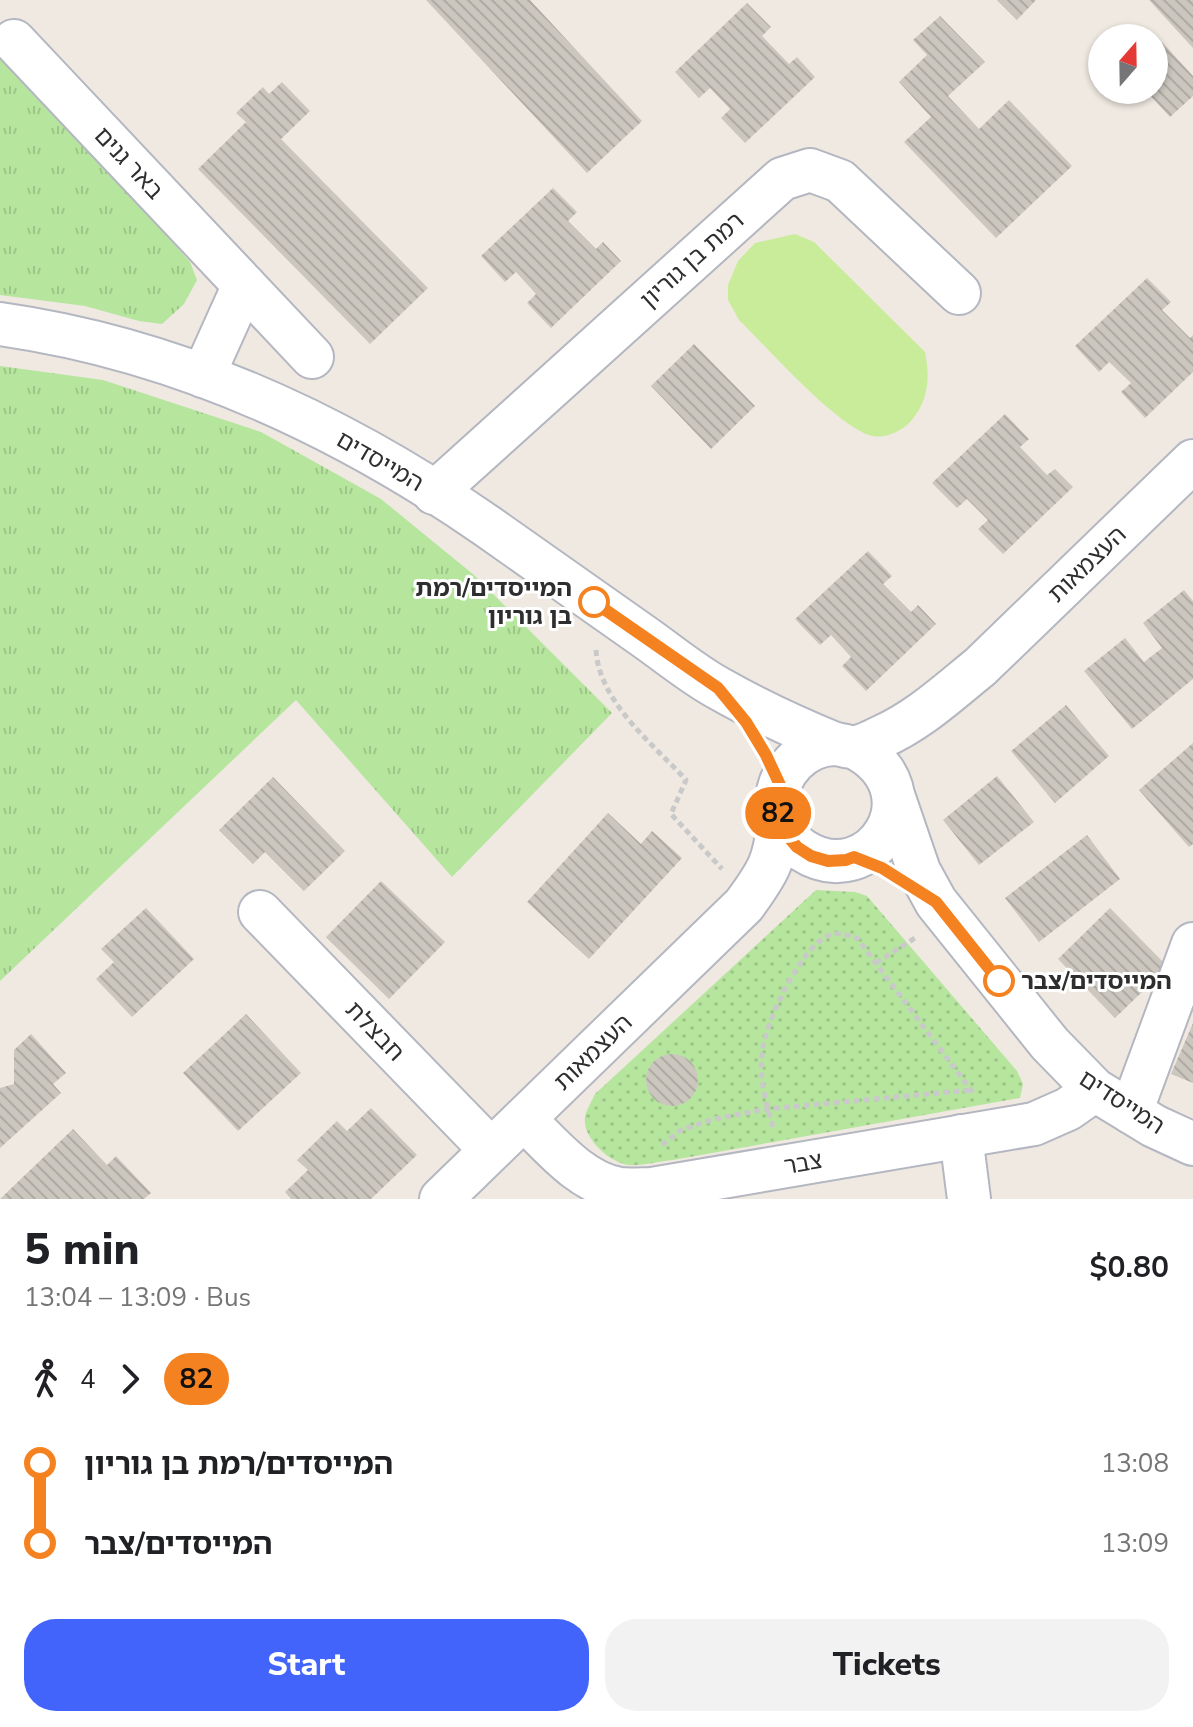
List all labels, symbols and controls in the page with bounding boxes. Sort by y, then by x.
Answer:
north arrow [1088,24,1168,104]
map controls [1088,24,1168,104]
street label: באר גנים [87,120,171,206]
street label: רמת בן גוריון [633,205,751,315]
street label: המייסדים [330,423,430,499]
street label: העצמאות [1041,519,1133,609]
place label: המייסדים/רמת בן גוריון [415,572,572,632]
marker: המייסדים/רמת בן גוריון [579,587,609,617]
line badge: 82 [742,787,814,839]
text: 82 [761,794,795,832]
place label: המייסדים/צבר [1021,965,1172,997]
marker: המייסדים/צבר [984,966,1014,996]
street label: חבצלת [339,994,411,1068]
street label: העצמאות [547,1007,639,1097]
street label: המייסדים [1073,1062,1171,1142]
street label: צבר [781,1144,825,1182]
text: 5 min [24,1220,140,1280]
text: $0.80 [1090,1247,1169,1288]
text: 13:04 – 13:09 · Bus [24,1280,251,1315]
icon: walk [24,1357,68,1401]
icon: forward [108,1357,152,1401]
text: 82 [180,1360,213,1398]
text: 4 [80,1362,96,1397]
text: המייסדים/רמת בן גוריון [84,1444,393,1485]
text: 13:08 [1101,1446,1169,1481]
text: המייסדים/צבר [84,1524,273,1565]
text: 13:09 [1101,1526,1169,1561]
button: Start [24,1619,589,1711]
button: Tickets [605,1619,1169,1711]

